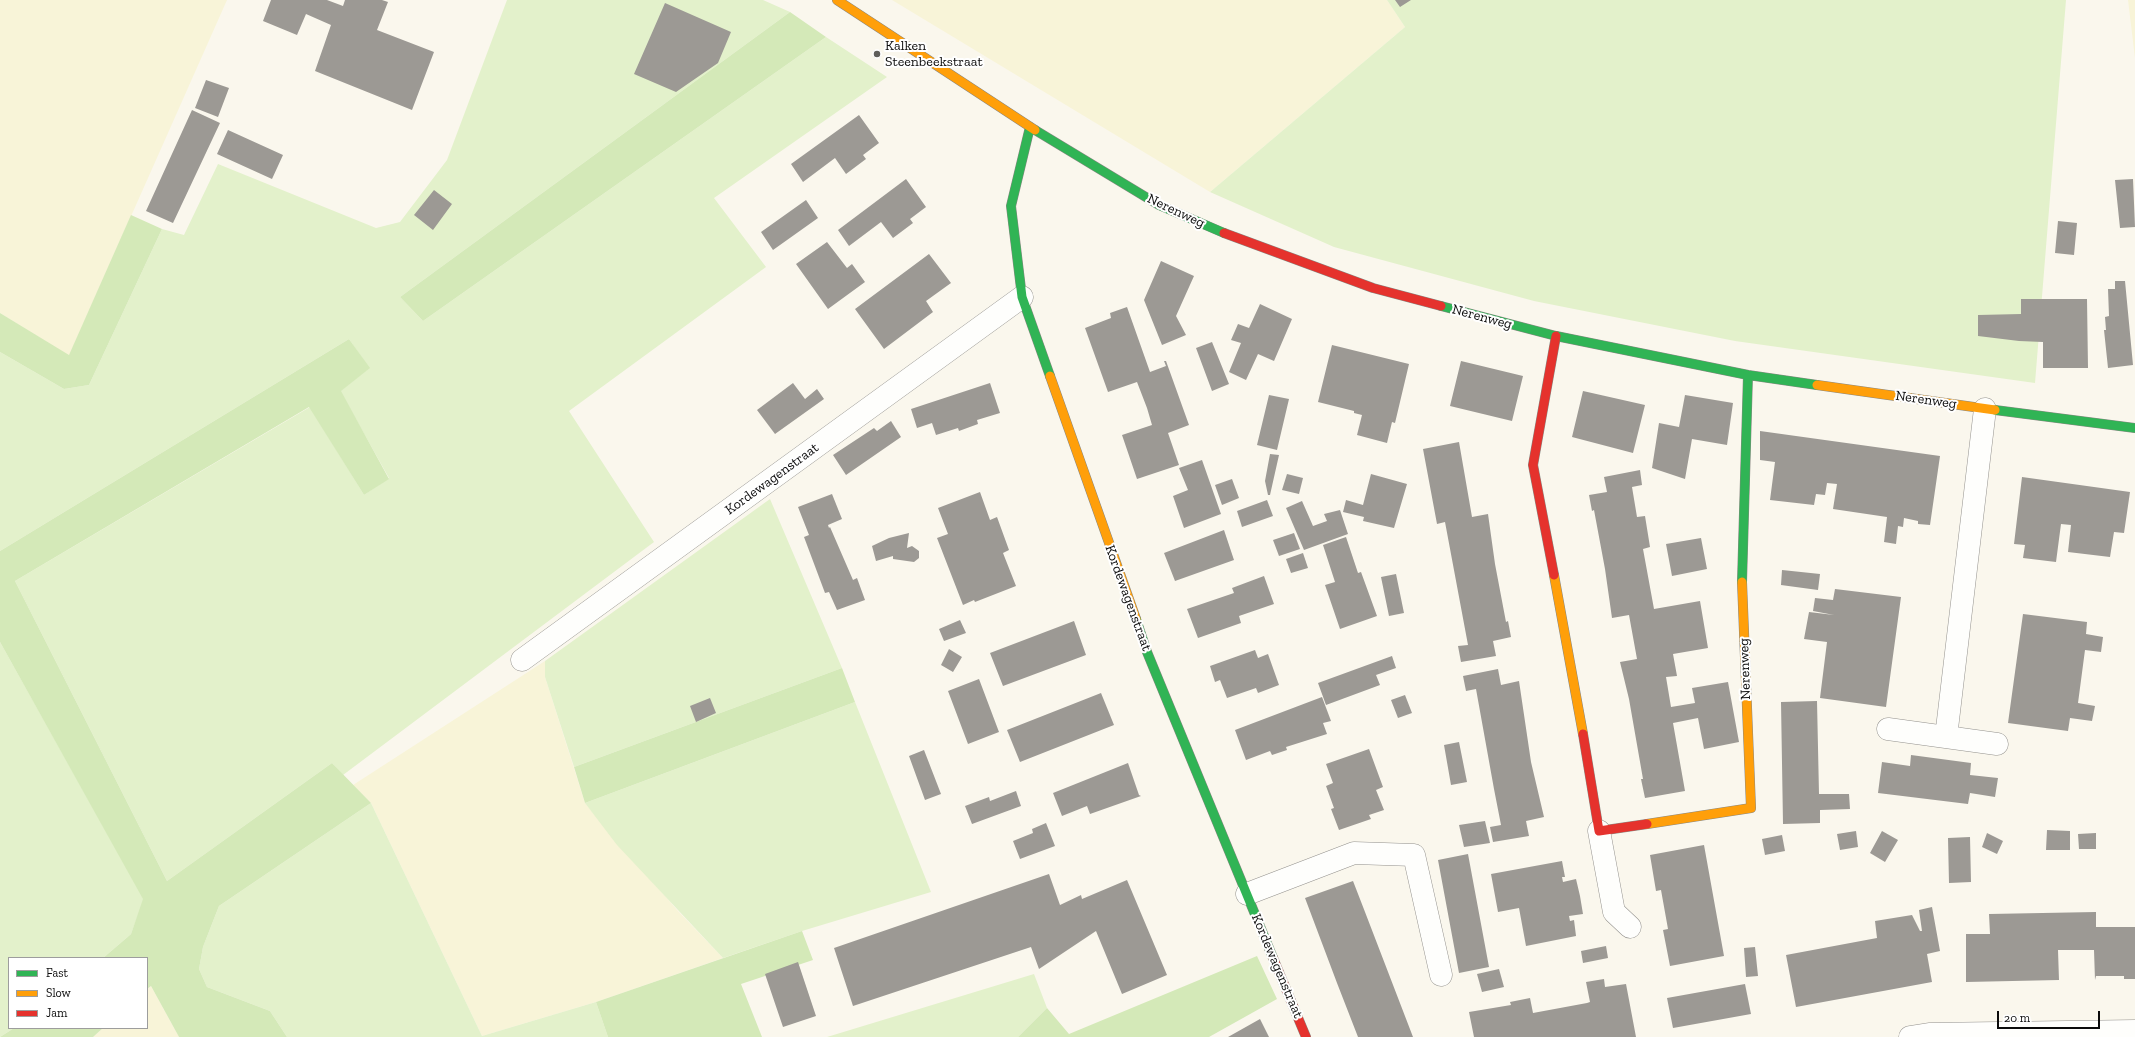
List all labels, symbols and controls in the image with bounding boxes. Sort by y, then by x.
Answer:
place label: Kalken Steenbeekstraat [885,38,983,70]
marker: Kalken Steenbeekstraat [872,49,882,59]
street label: Nerenweg [1145,190,1207,232]
street label: Nerenweg [1450,301,1514,333]
street label: Nerenweg [1894,387,1958,413]
street label: Kordewagenstraat [722,439,822,519]
street label: Kordewagenstraat [1101,543,1155,653]
street label: Nerenweg [1736,638,1754,700]
street label: Kordewagenstraat [1247,911,1307,1021]
legend [8,957,148,1029]
text: Fast [46,966,68,980]
text: Slow [46,986,71,1000]
scale bar [1999,1003,2102,1029]
text: Jam [46,1006,67,1020]
text: 20 m [2004,1011,2030,1025]

